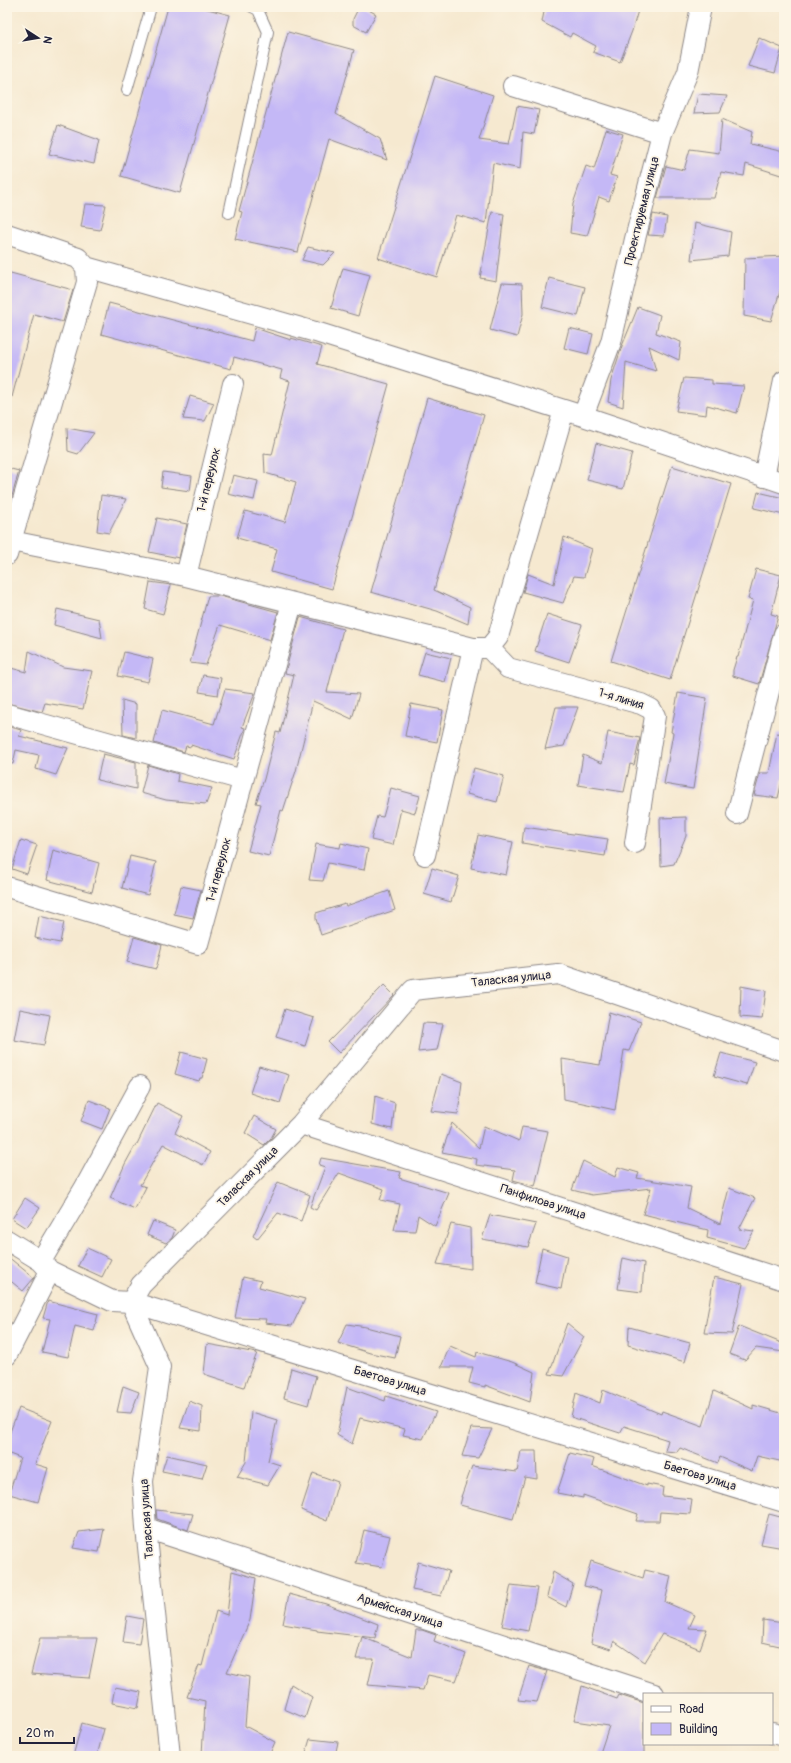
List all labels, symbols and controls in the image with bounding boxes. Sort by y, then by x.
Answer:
north arrow [18,18,58,58]
text: N [40,35,54,46]
street label: Проектируемая улица [621,155,663,267]
street label: 1-й переулок [194,446,224,514]
street label: 1-я линия [596,685,646,713]
street label: 1-й переулок [203,836,235,904]
street label: Талаская улица [470,967,552,991]
street label: Талаская улица [214,1143,282,1211]
street label: Панфилова улица [498,1181,588,1223]
street label: Баетова улица [352,1363,429,1399]
street label: Баетова улица [662,1458,739,1494]
street label: Талаская улица [137,1478,157,1559]
street label: Армейская улица [355,1590,445,1632]
legend [643,1693,773,1745]
text: Road [679,1702,704,1717]
scale bar [20,1719,74,1745]
text: Building [679,1722,718,1737]
text: 20 m [26,1726,55,1741]

